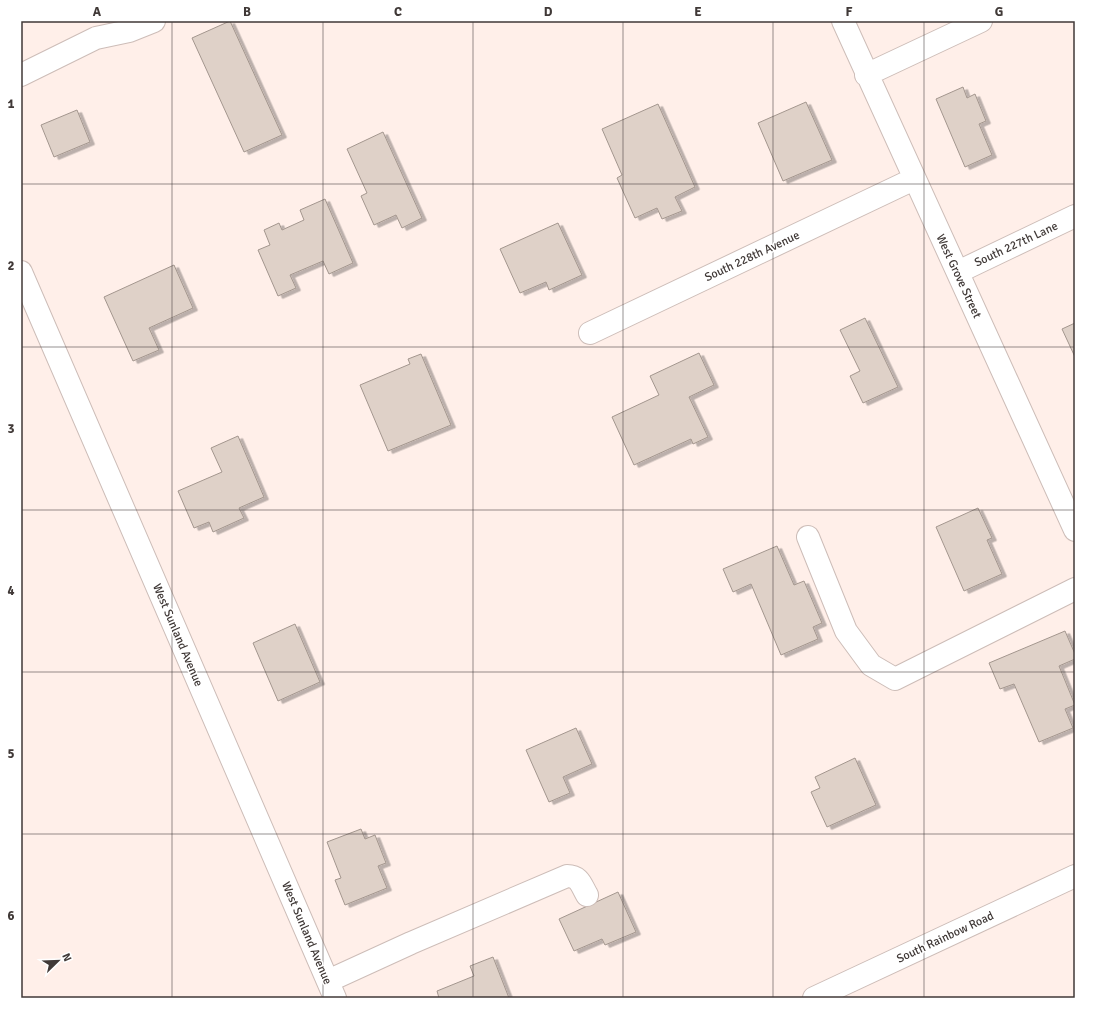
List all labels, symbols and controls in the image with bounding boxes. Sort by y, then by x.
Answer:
text: A [93,4,102,20]
text: B [243,4,251,20]
text: C [394,4,402,20]
text: D [544,4,553,20]
text: E [694,4,702,20]
text: F [846,4,853,20]
text: G [995,4,1003,20]
text: 1 [7,96,15,112]
street label: South 227th Lane [972,219,1060,270]
street label: South 228th Avenue [702,228,802,285]
street label: West Grove Street [933,232,985,321]
text: 2 [7,258,15,274]
text: 3 [7,421,15,437]
street label: West Sunland Avenue [149,581,206,689]
text: 4 [7,583,15,599]
text: 5 [7,746,15,762]
street label: West Sunland Avenue [278,879,335,987]
text: 6 [7,908,15,924]
street label: South Rainbow Road [894,908,996,967]
north arrow [38,941,78,981]
text: N [59,951,74,963]

